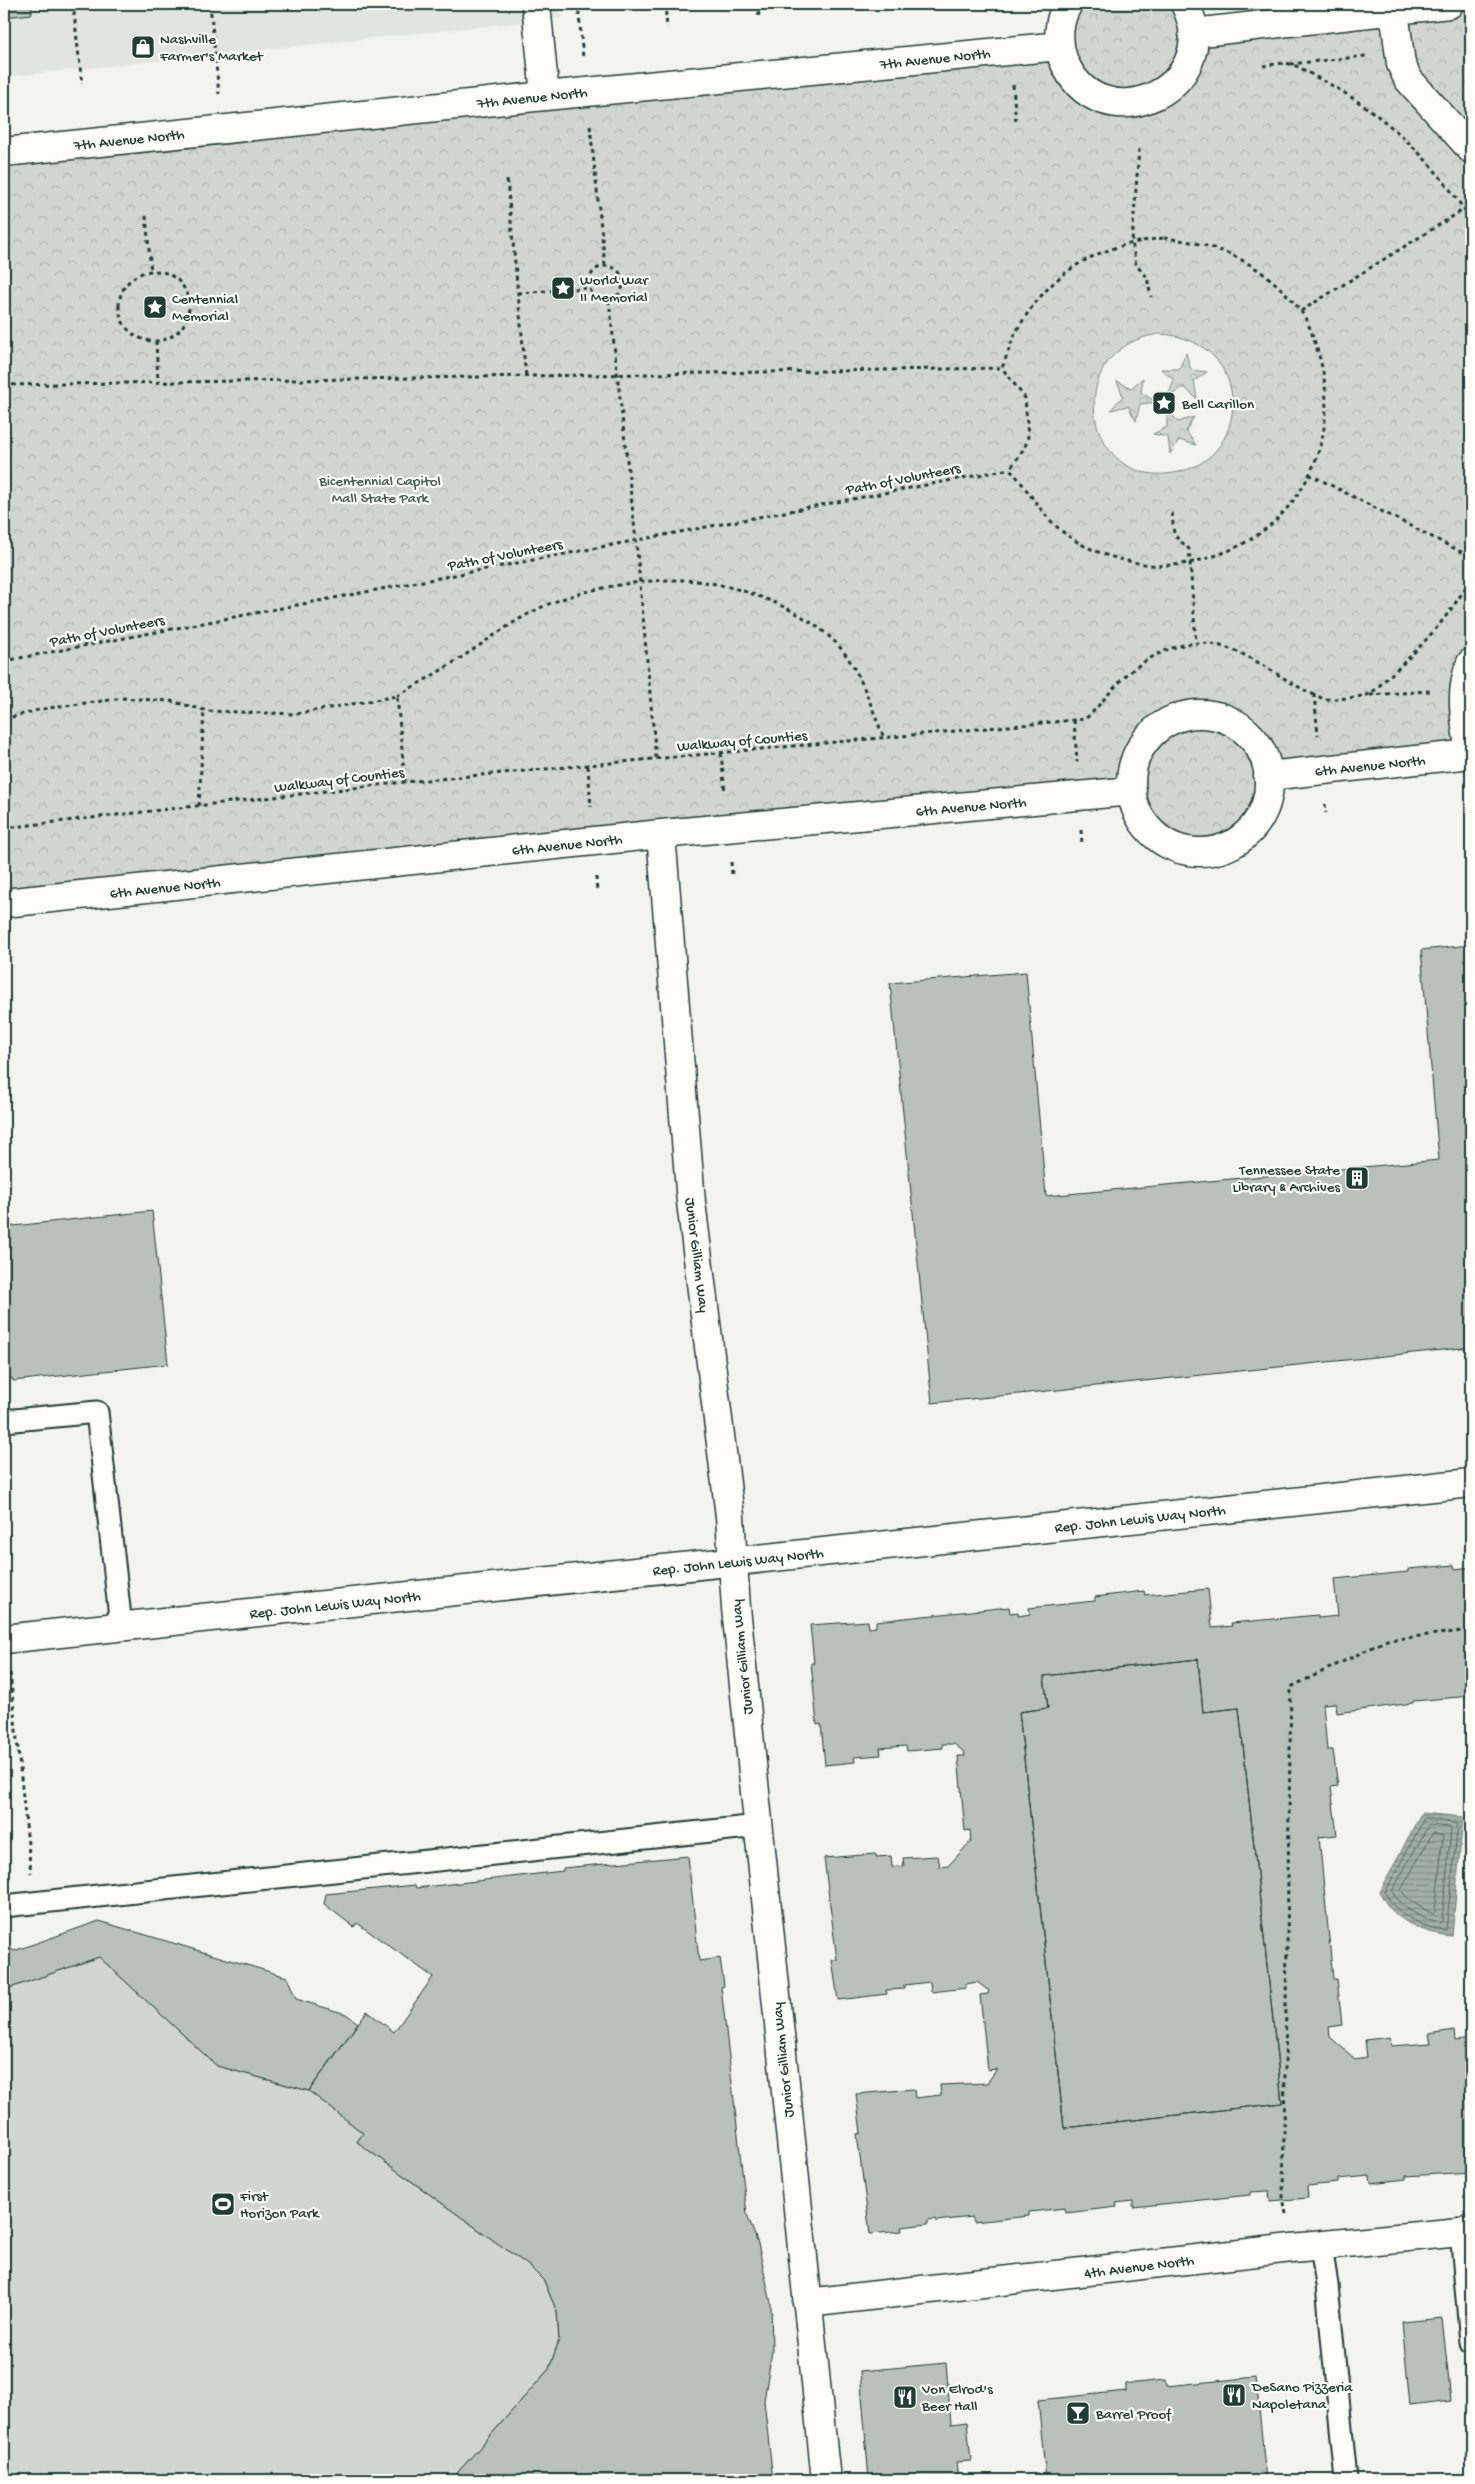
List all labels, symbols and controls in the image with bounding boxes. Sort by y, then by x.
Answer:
place label: Nashville Farmer's Market [159,31,264,66]
shop icon: Nashville Farmer's Market [130,34,156,60]
street label: 7th Avenue North [878,45,991,75]
street label: 7th Avenue North [475,84,588,114]
street label: 7th Avenue North [72,126,185,156]
place label: World War II Memorial [580,272,650,307]
place icon: World War II Memorial [550,275,576,301]
place label: Centennial Memorial [172,291,238,326]
place icon: Centennial Memorial [142,294,168,320]
place icon: Bell Carillon [1151,390,1177,416]
place label: Bell Carillon [1181,396,1254,414]
street label: Path of Volunteers [844,460,963,500]
park label: Bicentennial Capitol Mall State Park [318,473,441,508]
street label: Path of Volunteers [446,536,565,576]
street label: Path of Volunteers [48,612,167,652]
street label: Walkway of Counties [676,727,808,757]
street label: 6th Avenue North [1314,752,1426,782]
street label: Walkway of Counties [273,764,406,798]
street label: 6th Avenue North [915,794,1027,822]
street label: 6th Avenue North [511,831,623,861]
street label: 6th Avenue North [109,874,221,904]
place label: Tennessee State Library & Archives [1233,1162,1340,1197]
building icon: Tennessee State Library & Archives [1344,1165,1370,1191]
street label: Junior Gilliam Way [680,1197,712,1314]
street label: Rep. John Lewis Way North [1054,1502,1227,1538]
street label: Rep. John Lewis Way North [652,1545,825,1581]
street label: Rep. John Lewis Way North [249,1588,422,1624]
street label: Junior Gilliam Way [728,1598,758,1715]
street label: Junior Gilliam Way [769,2001,799,2118]
place label: First Horizon Park [239,2188,320,2223]
sports icon: First Horizon Park [210,2191,236,2217]
street label: 4th Avenue North [1083,2252,1195,2284]
place label: DeSano Pizzeria Napoletana [1251,2379,1353,2414]
place label: Von Elrod's Beer Hall [921,2381,993,2416]
restaurant icon: DeSano Pizzeria Napoletana [1221,2382,1247,2408]
restaurant icon: Von Elrod's Beer Hall [892,2384,918,2410]
bar icon: Barrel Proof [1065,2400,1091,2426]
place label: Barrel Proof [1095,2406,1172,2424]

